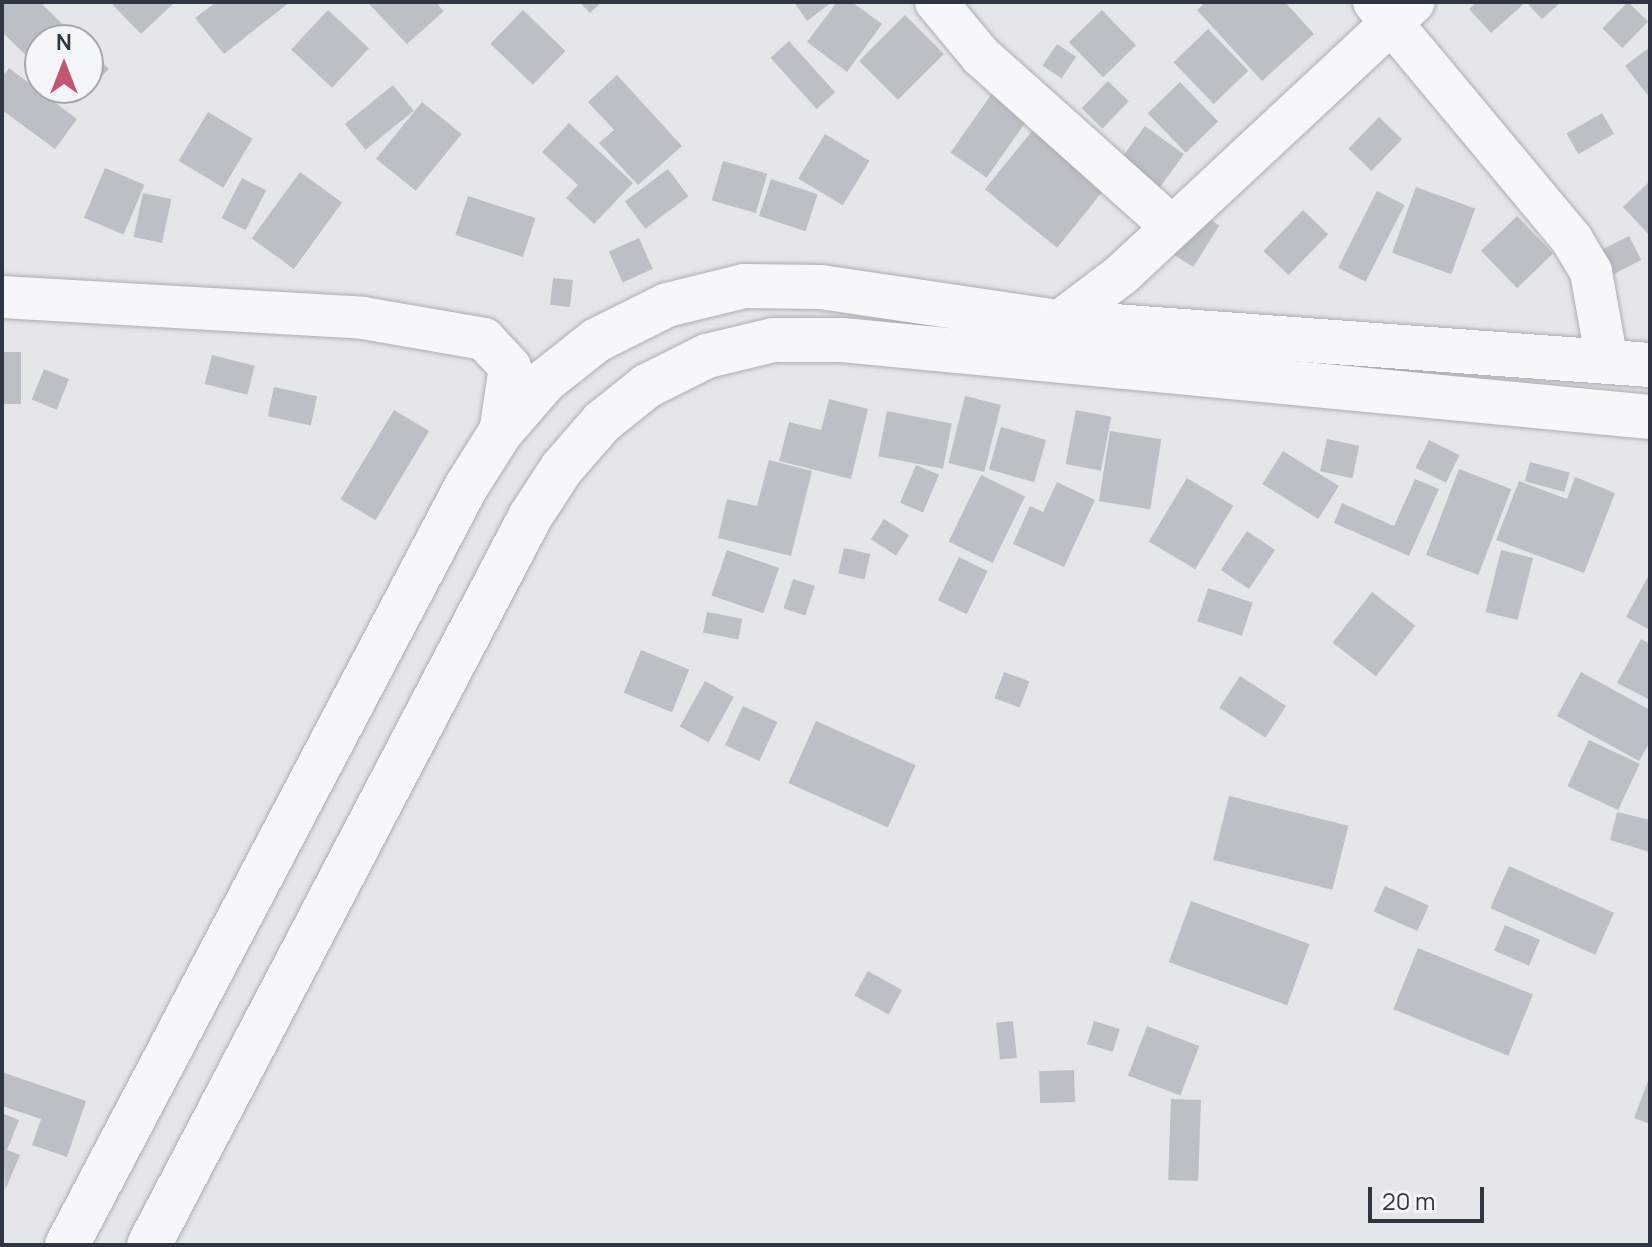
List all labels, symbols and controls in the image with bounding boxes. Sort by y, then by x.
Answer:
north arrow [24,24,104,104]
text: N [56,27,72,57]
scale bar [1372,1171,1488,1221]
text: 20 m [1382,1184,1435,1217]

